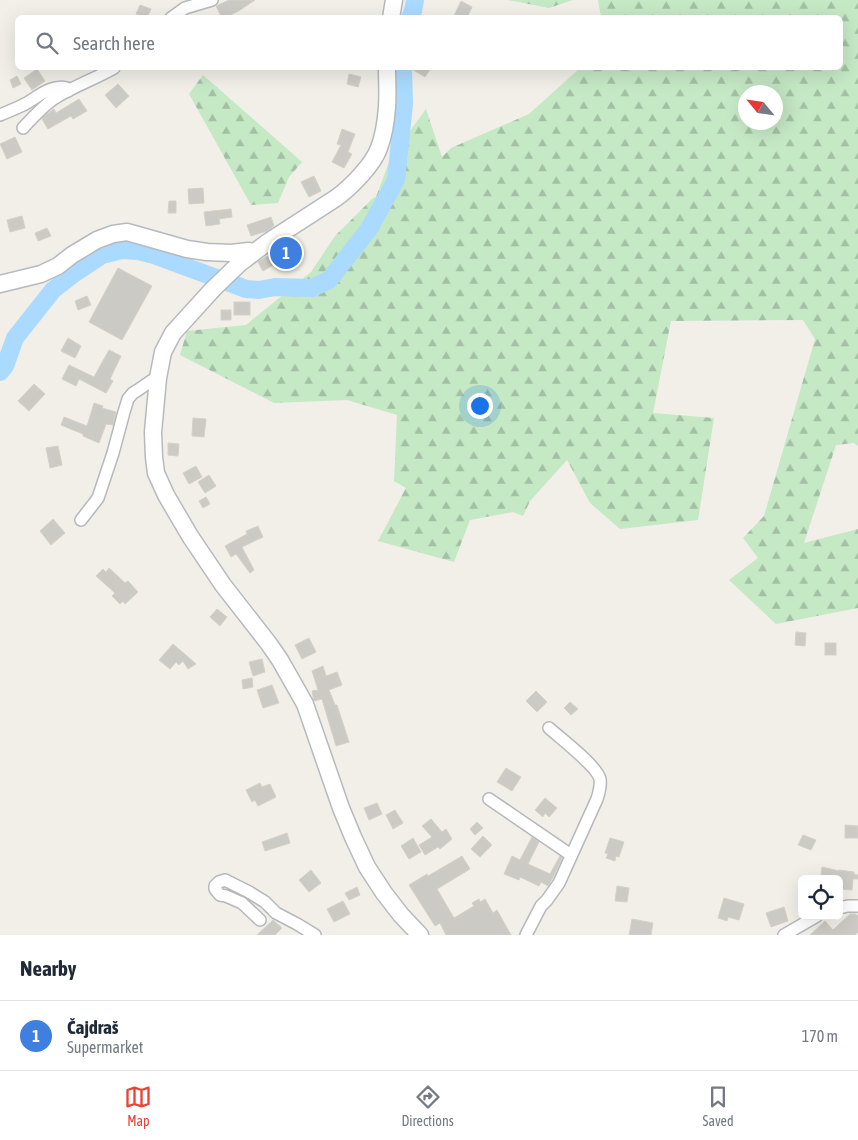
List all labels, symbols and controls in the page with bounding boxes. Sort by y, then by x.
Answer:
search box [15,15,843,70]
icon: search [33,29,61,57]
text: Search here [73,32,155,54]
north arrow [738,85,783,130]
pin: 1 [270,234,302,272]
your location [467,393,493,419]
map controls [798,875,843,920]
button: locate [798,875,843,920]
text: Nearby [20,956,76,980]
text: Čajdraš [67,1016,119,1038]
text: 1 [32,1027,40,1045]
text: 170 m [802,1027,838,1045]
text: Supermarket [67,1038,143,1056]
tab: Map [124,1083,152,1129]
tab: Directions [401,1083,454,1129]
tab: Saved [703,1083,734,1129]

